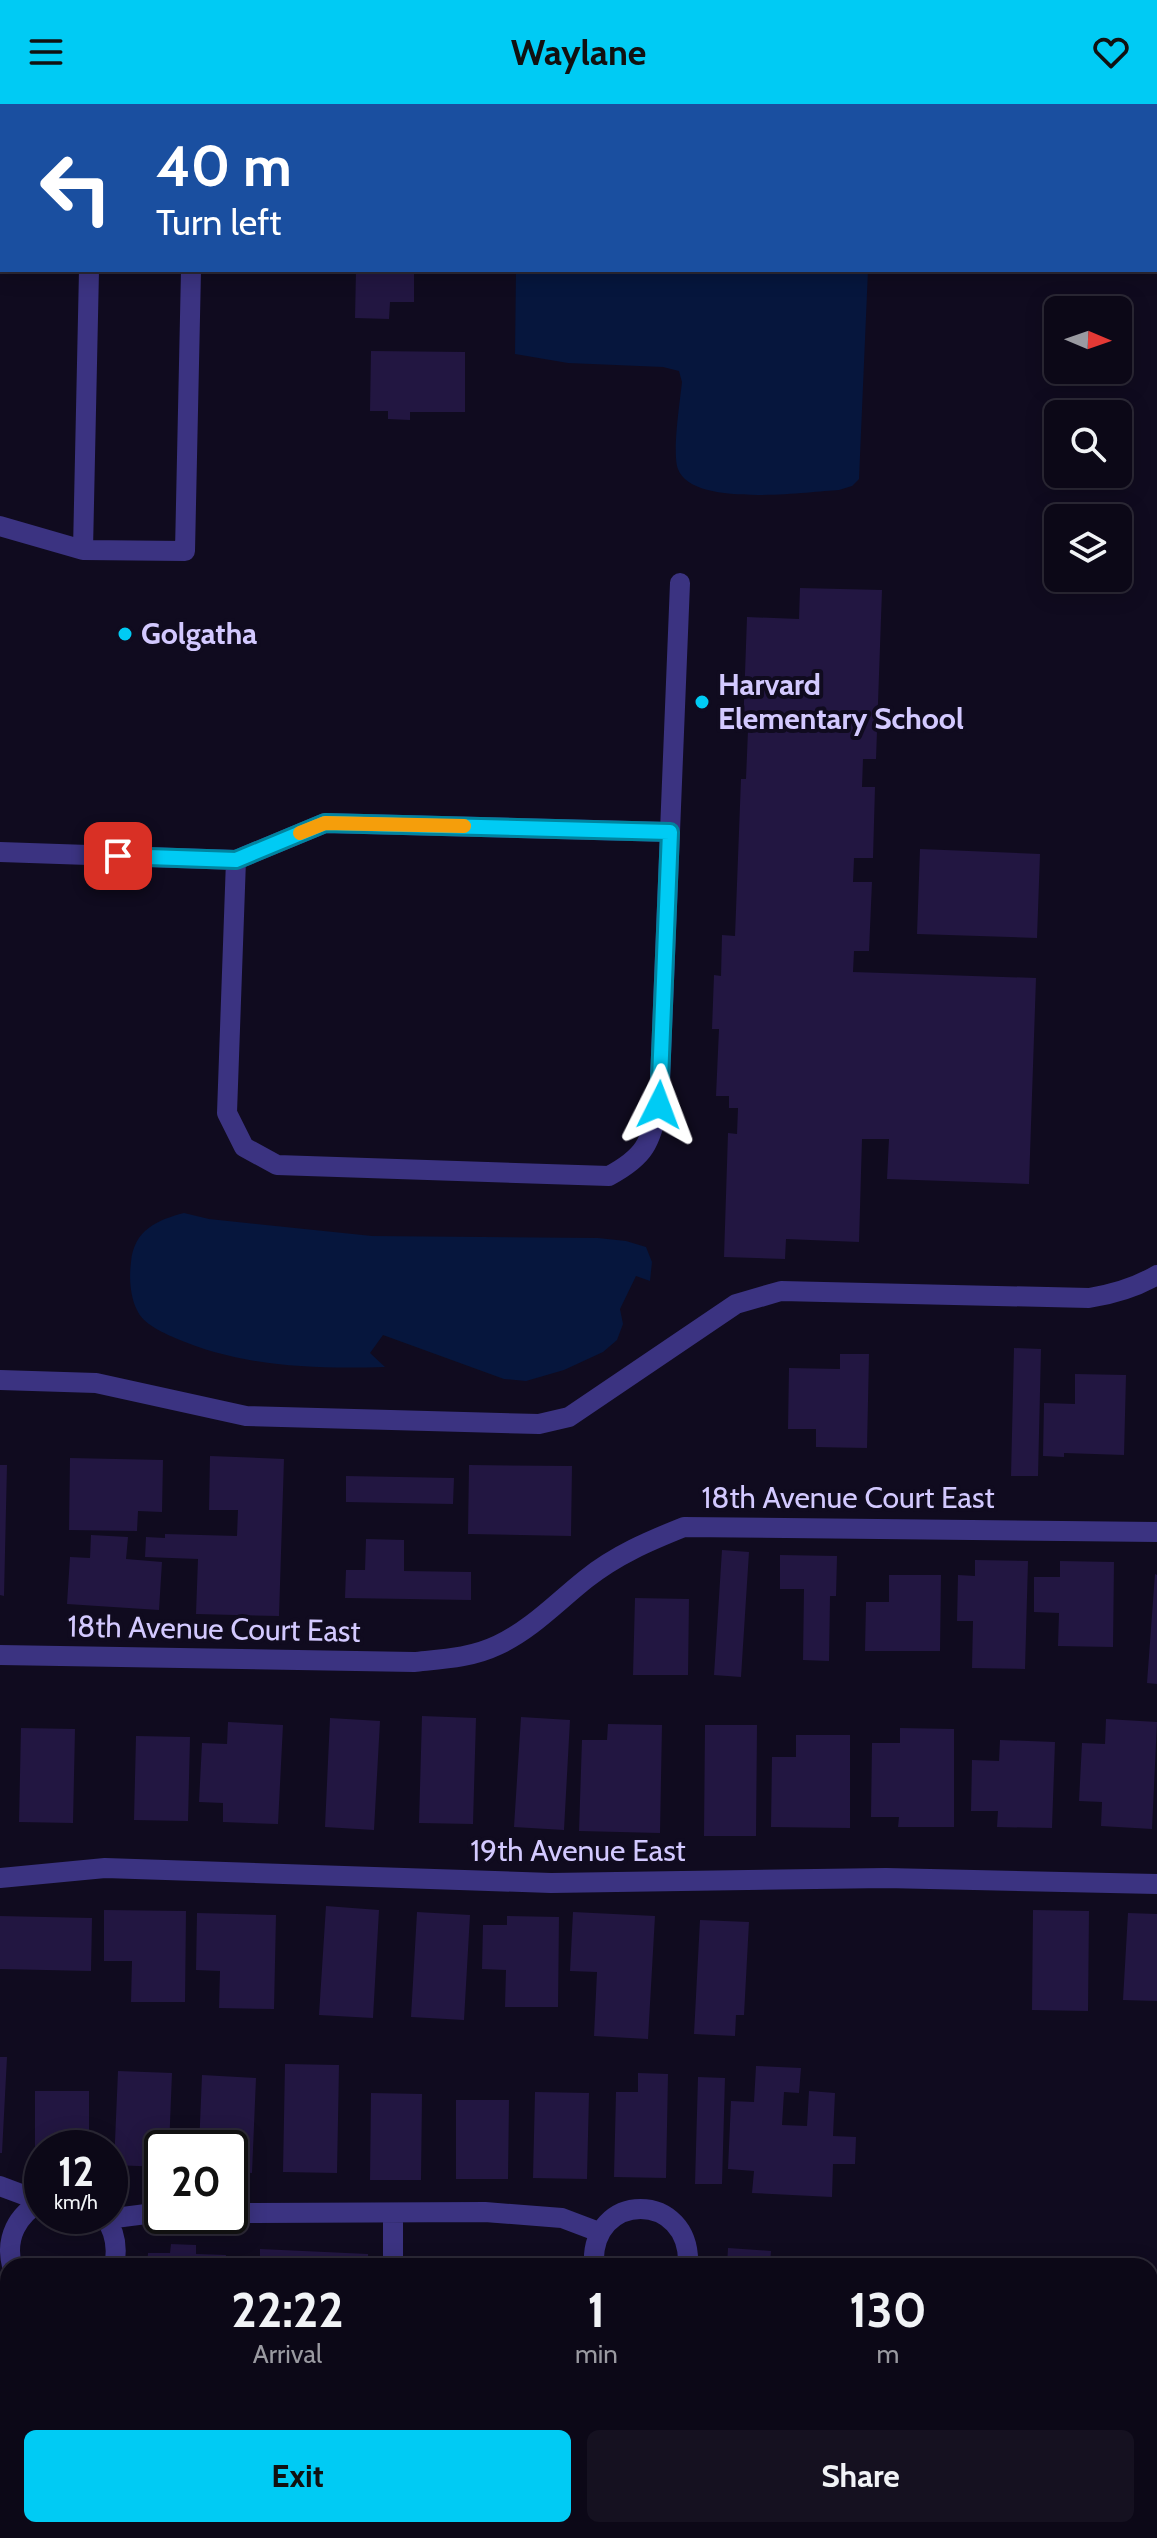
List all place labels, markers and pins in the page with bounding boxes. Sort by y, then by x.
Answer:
place label: Golgatha [141,615,257,652]
marker: Golgatha [116,625,134,643]
place label: Harvard Elementary School [718,666,964,737]
marker: Harvard Elementary School [693,693,711,711]
pin [84,822,152,890]

